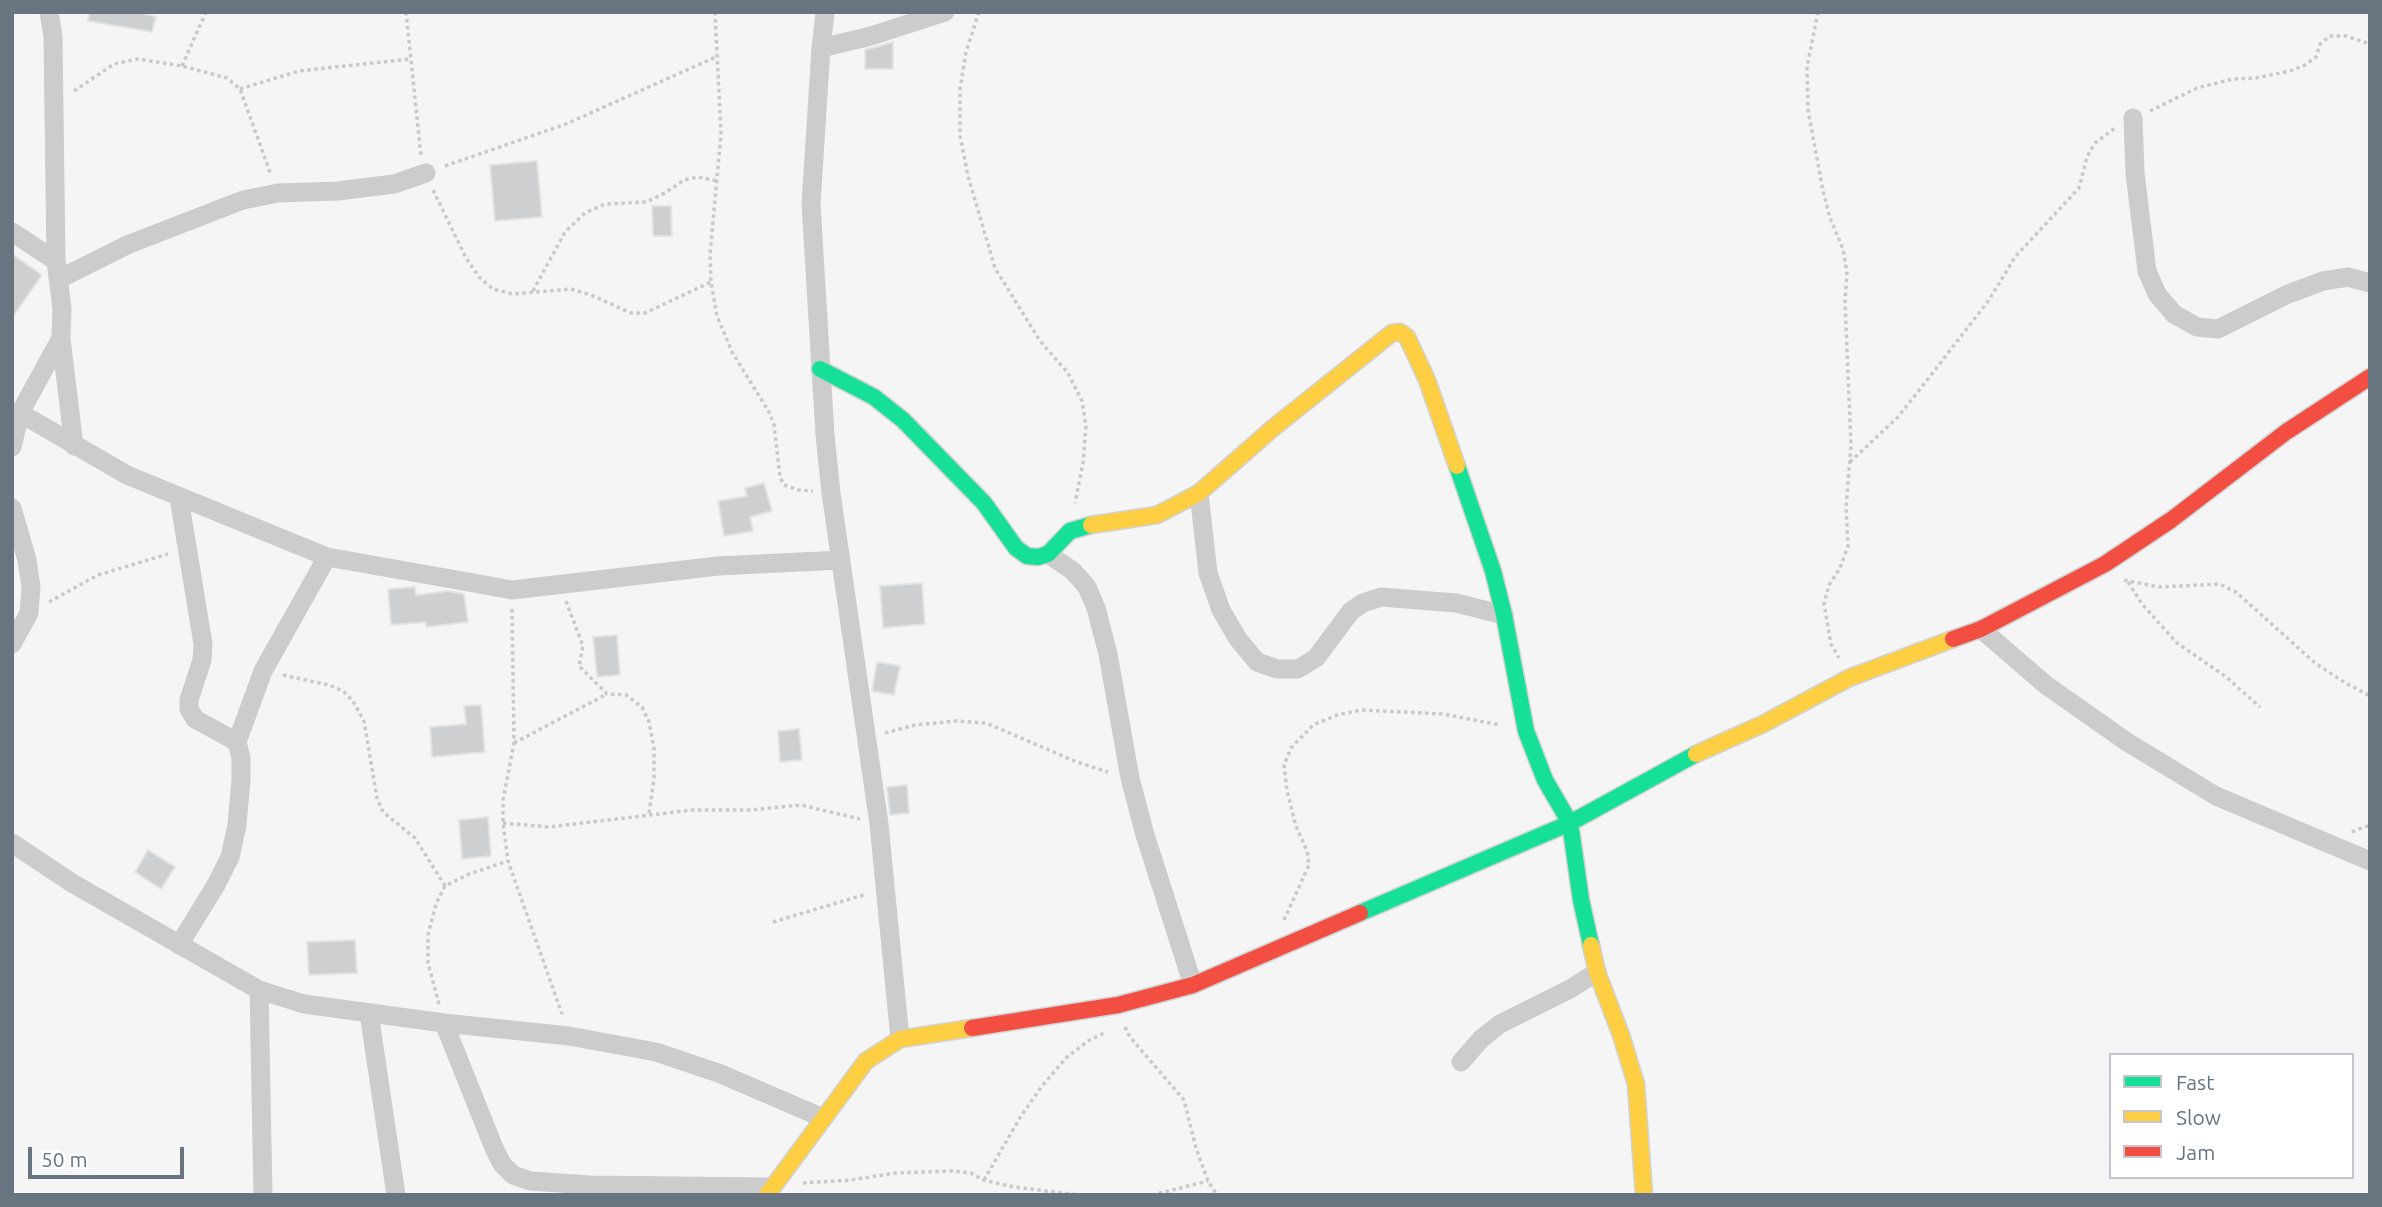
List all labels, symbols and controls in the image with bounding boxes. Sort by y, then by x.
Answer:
legend [2109,1053,2354,1179]
text: Fast [2176,1070,2214,1094]
text: Slow [2176,1105,2221,1129]
scale bar [32,1134,187,1178]
text: Jam [2176,1140,2215,1164]
text: 50 m [41,1147,88,1171]

